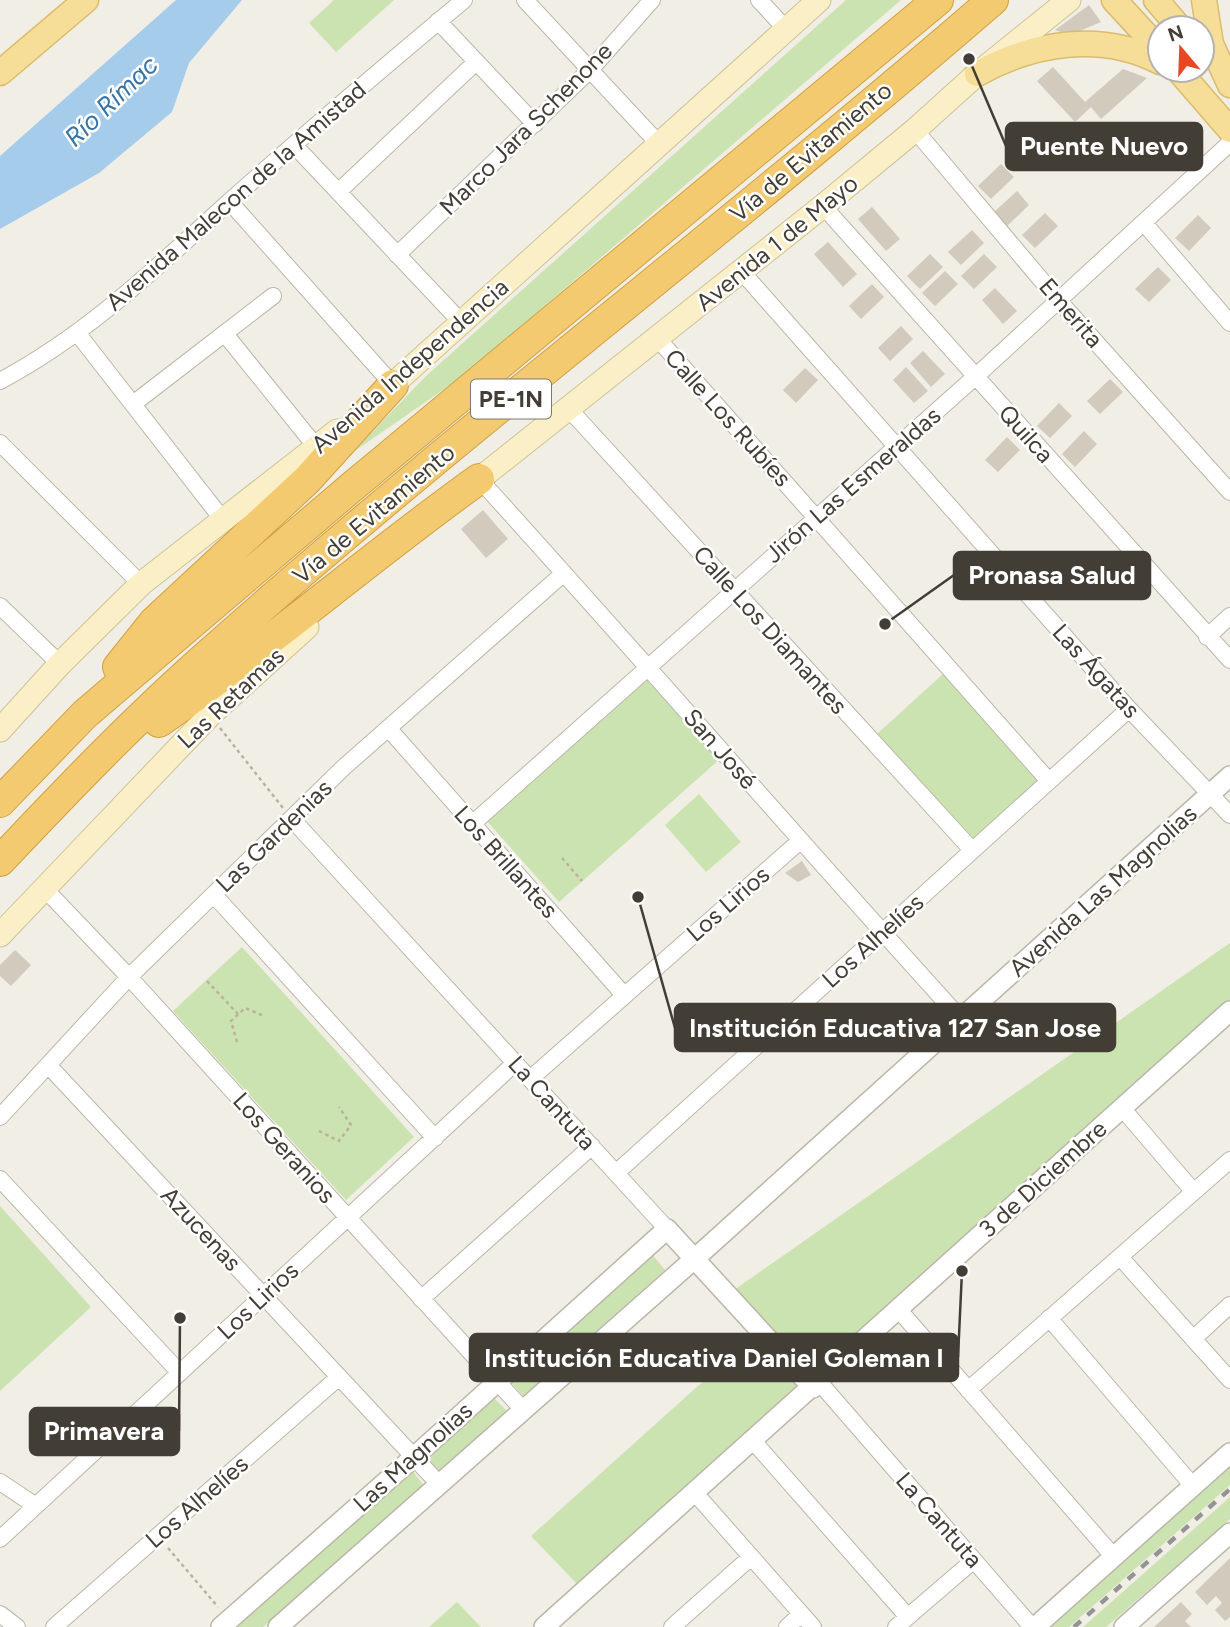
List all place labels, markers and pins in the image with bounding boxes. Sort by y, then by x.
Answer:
callout: Puente Nuevo [1006,123,1202,170]
callout: Pronasa Salud [954,552,1150,599]
callout: Institución Educativa 127 San Jose [675,1004,1115,1051]
callout: Institución Educativa Daniel Goleman I [470,1334,958,1381]
callout: Primavera [30,1408,179,1455]

